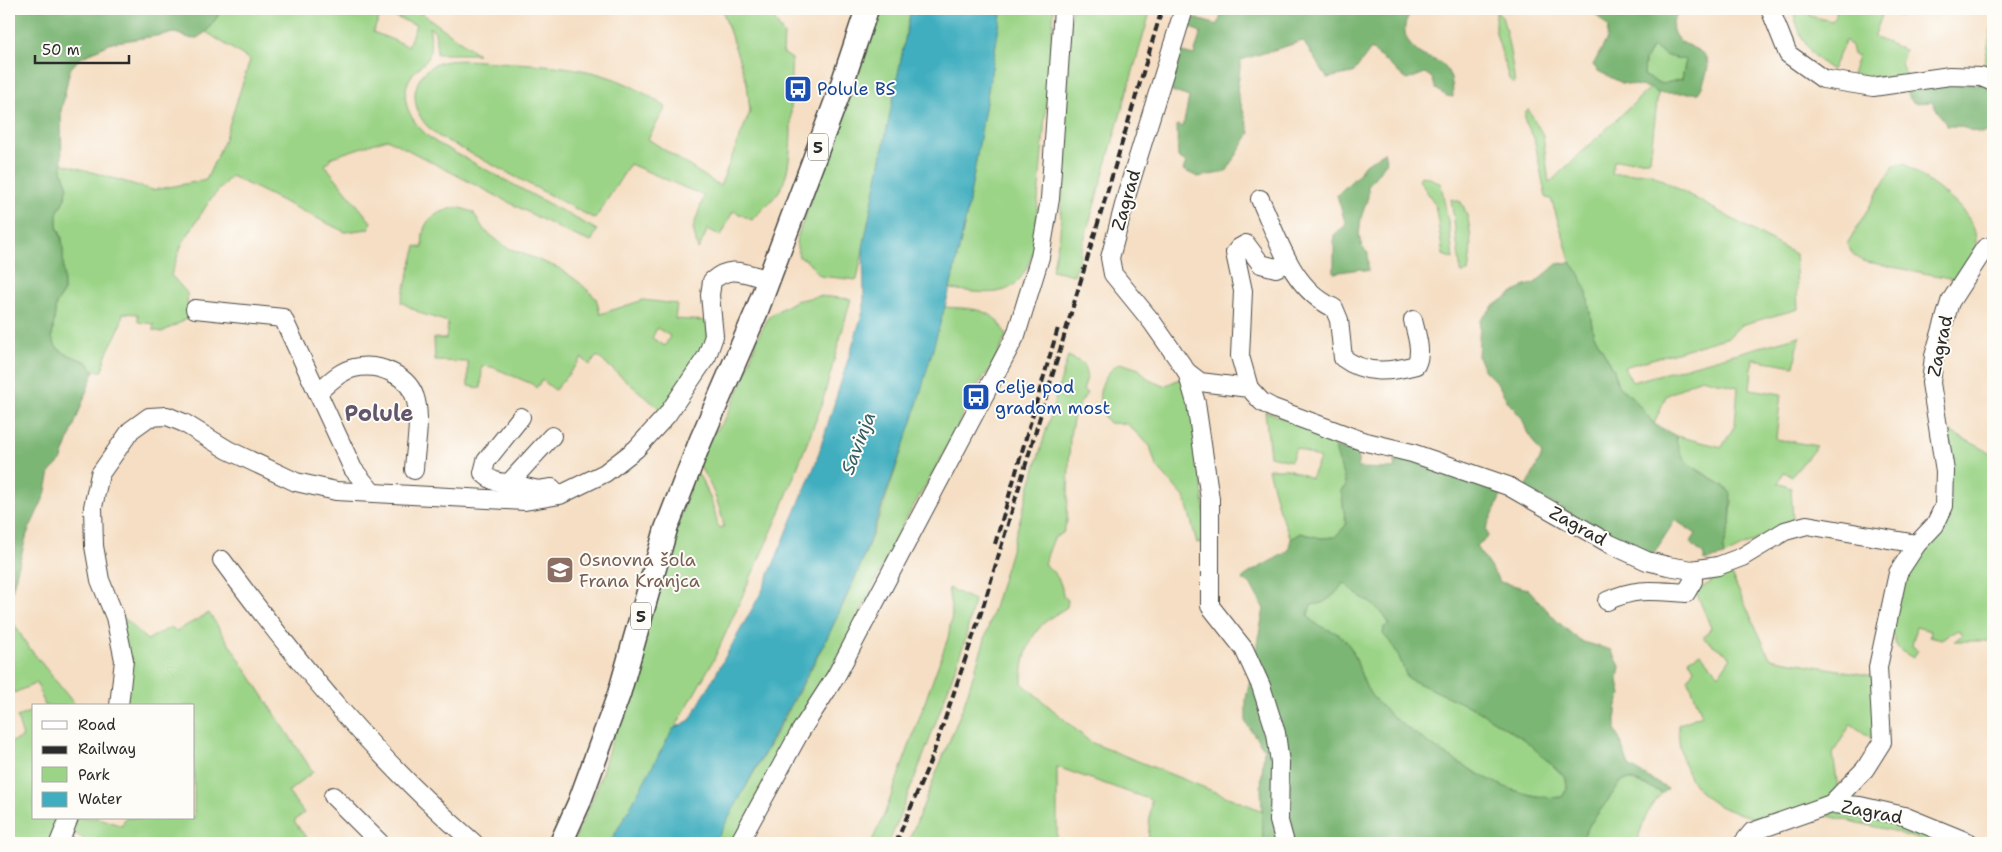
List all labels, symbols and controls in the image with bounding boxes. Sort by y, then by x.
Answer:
scale bar [35,32,129,64]
text: 50 m [42,40,80,60]
bus stop icon: Polule BS [783,74,813,104]
place label: Polule BS [817,77,896,101]
road number: 5 [808,134,828,160]
street label: Zagrad [1106,167,1146,233]
street label: Zagrad [1922,313,1958,379]
place label: Celje pod gradom most [995,375,1111,420]
bus stop icon: Celje pod gradom most [961,382,991,412]
district label: Polule [344,399,414,428]
water label: Savinja [835,408,881,478]
street label: Zagrad [1545,500,1611,552]
place label: Osnovna šola Frana Kranjca [579,548,700,593]
school or university icon: Osnovna šola Frana Kranjca [545,555,575,585]
road number: 5 [631,602,651,630]
legend [32,704,195,820]
text: Road [78,715,116,735]
text: Railway [78,739,136,759]
text: Park [78,765,110,785]
text: Water [78,789,122,809]
street label: Zagrad [1839,794,1905,830]

